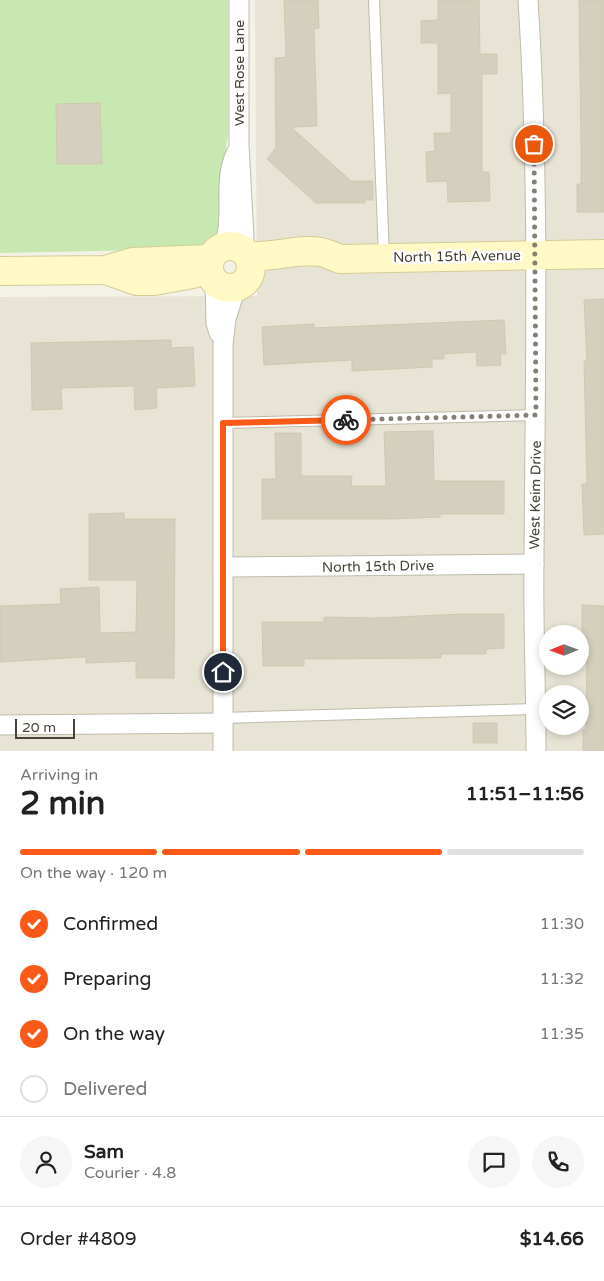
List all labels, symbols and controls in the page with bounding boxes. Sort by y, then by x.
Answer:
street label: West Rose Lane [231,20,248,126]
pin [513,123,555,165]
icon: bag [520,130,548,158]
street label: North 15th Avenue [393,247,521,266]
courier [321,395,371,445]
icon: bike [332,406,360,434]
street label: West Keim Drive [526,440,545,550]
street label: North 15th Drive [322,557,434,576]
north arrow [539,625,589,675]
map controls [539,625,589,735]
pin [202,651,244,693]
icon: home [209,658,237,686]
button: layers [539,685,589,735]
scale bar [15,716,75,739]
text: 20 m [22,719,56,736]
text: Arriving in [20,765,98,785]
text: 11:51–11:56 [466,783,584,805]
text: 2 min [20,785,105,823]
text: On the way · 120 m [20,863,167,883]
icon: check [20,910,48,938]
text: Confirmed [63,913,158,935]
text: 11:30 [540,914,584,934]
icon: check [20,965,48,993]
text: Preparing [63,968,152,990]
text: 11:32 [540,969,584,989]
icon: check [20,1020,48,1048]
text: On the way [63,1023,165,1045]
text: 11:35 [540,1024,584,1044]
text: Delivered [63,1078,148,1100]
button: person [20,1136,72,1188]
button: chat [468,1136,520,1188]
button: phone [532,1136,584,1188]
text: Sam [84,1141,124,1163]
text: Courier · 4.8 [84,1163,176,1183]
text: Order #4809 [20,1228,137,1250]
text: $14.66 [520,1228,584,1250]

